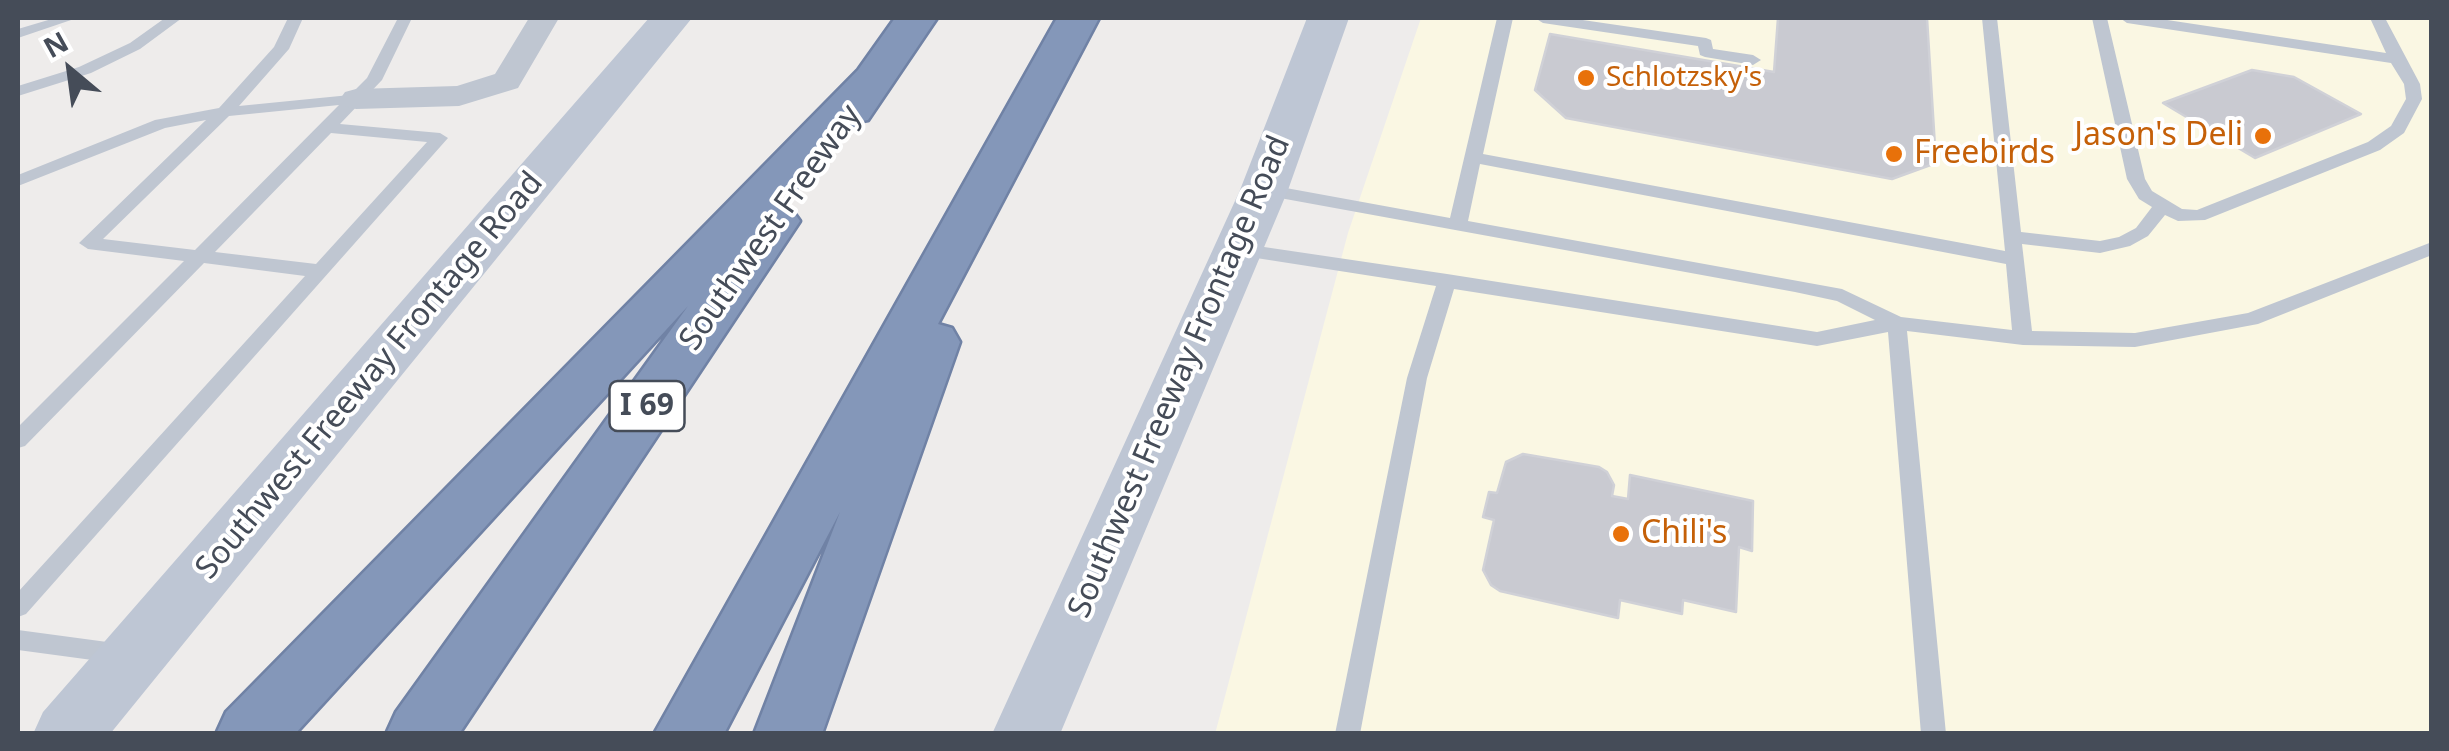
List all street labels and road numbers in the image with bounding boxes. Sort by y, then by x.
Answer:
street label: Southwest Freeway [672,98,870,358]
street label: Southwest Freeway Frontage Road [1061,130,1299,624]
street label: Southwest Freeway Frontage Road [188,165,552,587]
road number: I 69 [610,381,684,431]

